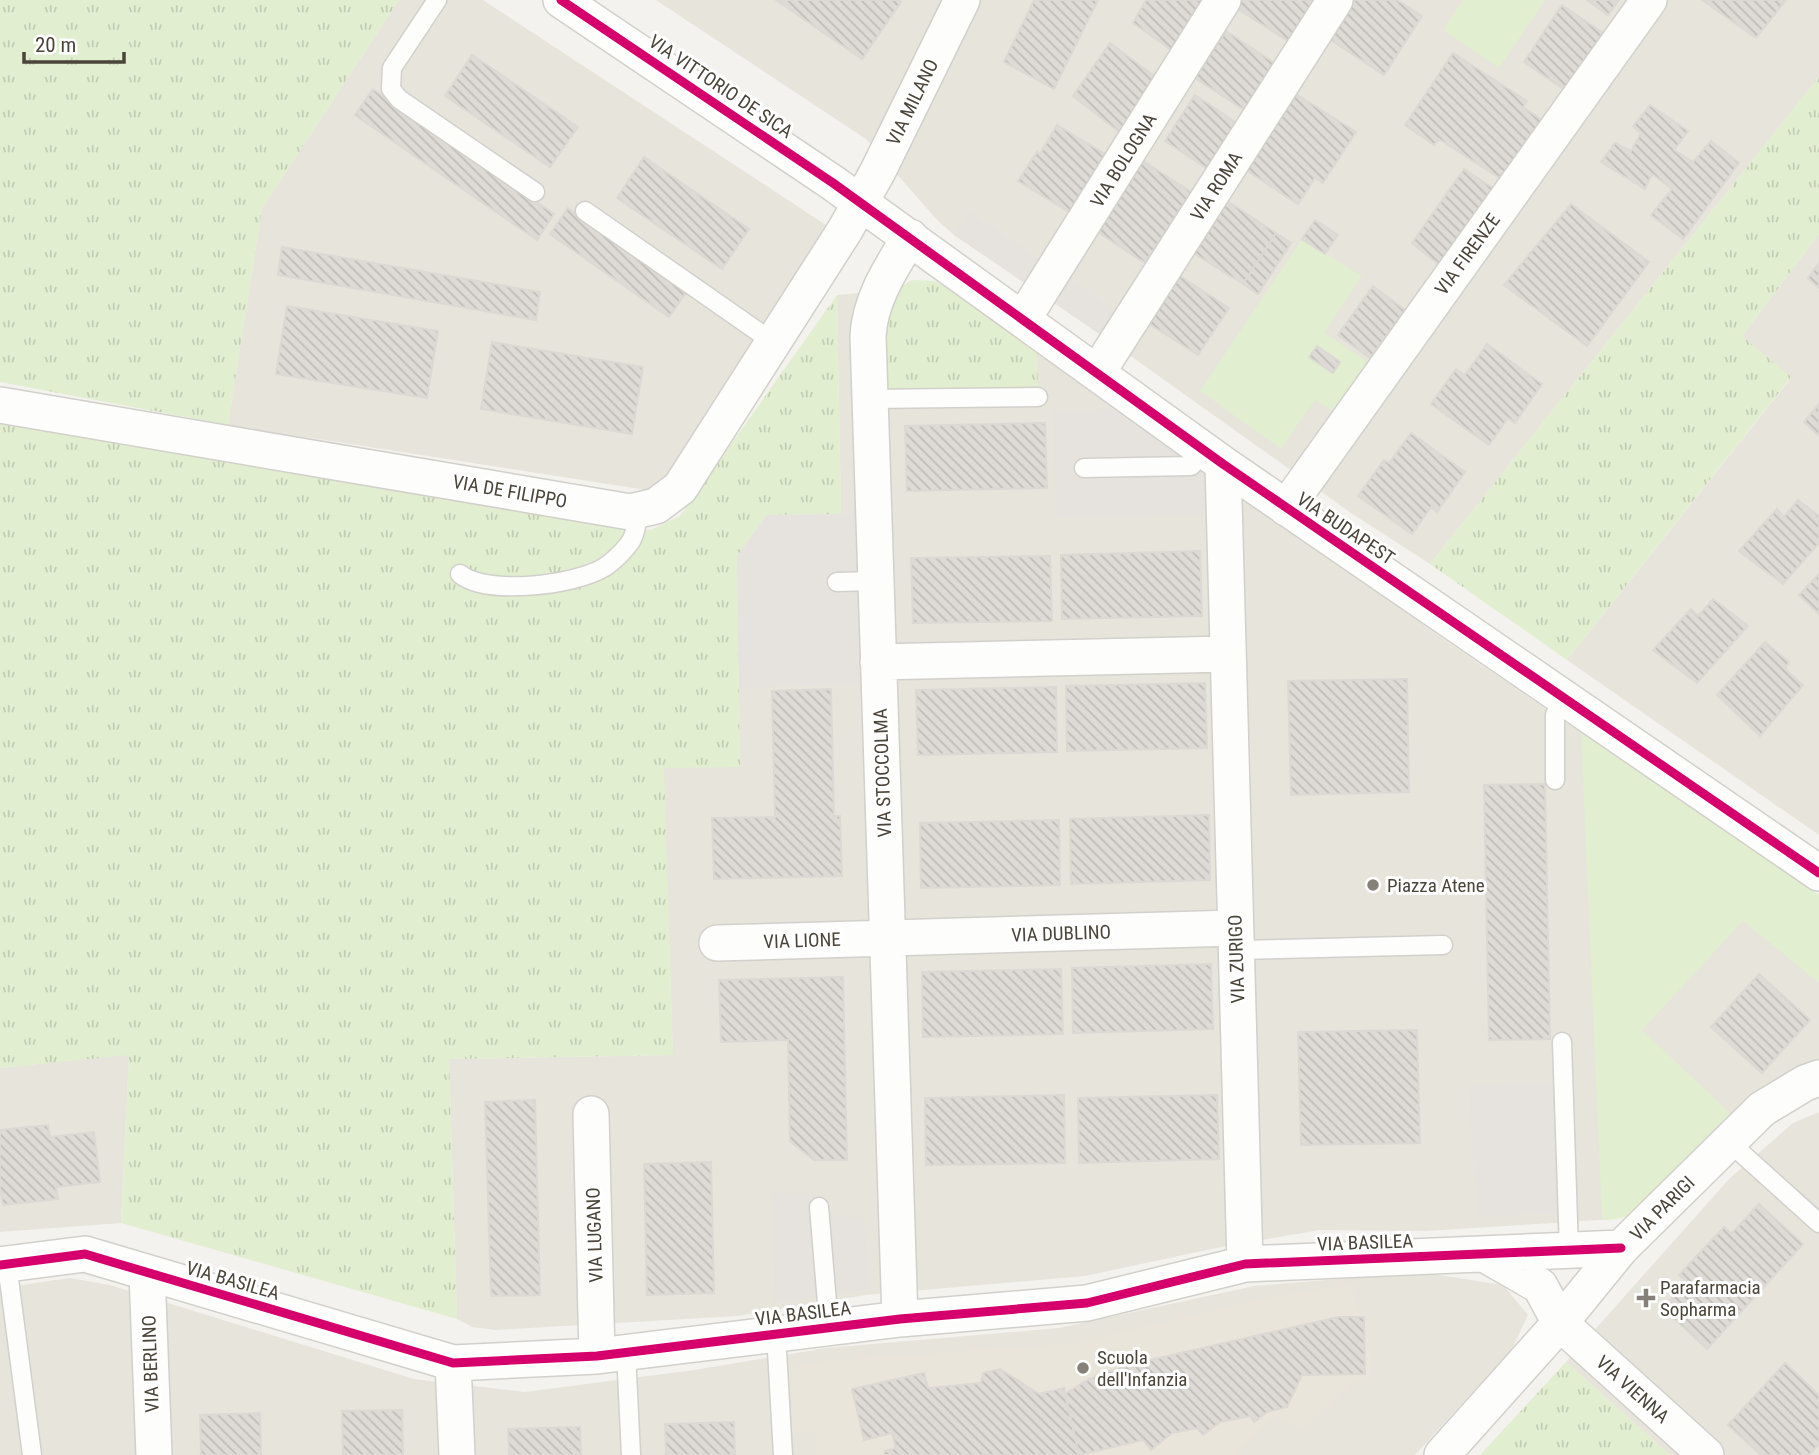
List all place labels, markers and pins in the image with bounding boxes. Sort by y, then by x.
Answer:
place label: Piazza Atene [1387,874,1485,897]
marker: Piazza Atene [1365,877,1381,893]
place label: Parafarmacia Sopharma [1660,1276,1761,1321]
marker: Parafarmacia Sopharma [1638,1290,1654,1306]
place label: Scuola dell'Infanzia [1097,1346,1187,1391]
marker: Scuola dell'Infanzia [1075,1360,1091,1376]

